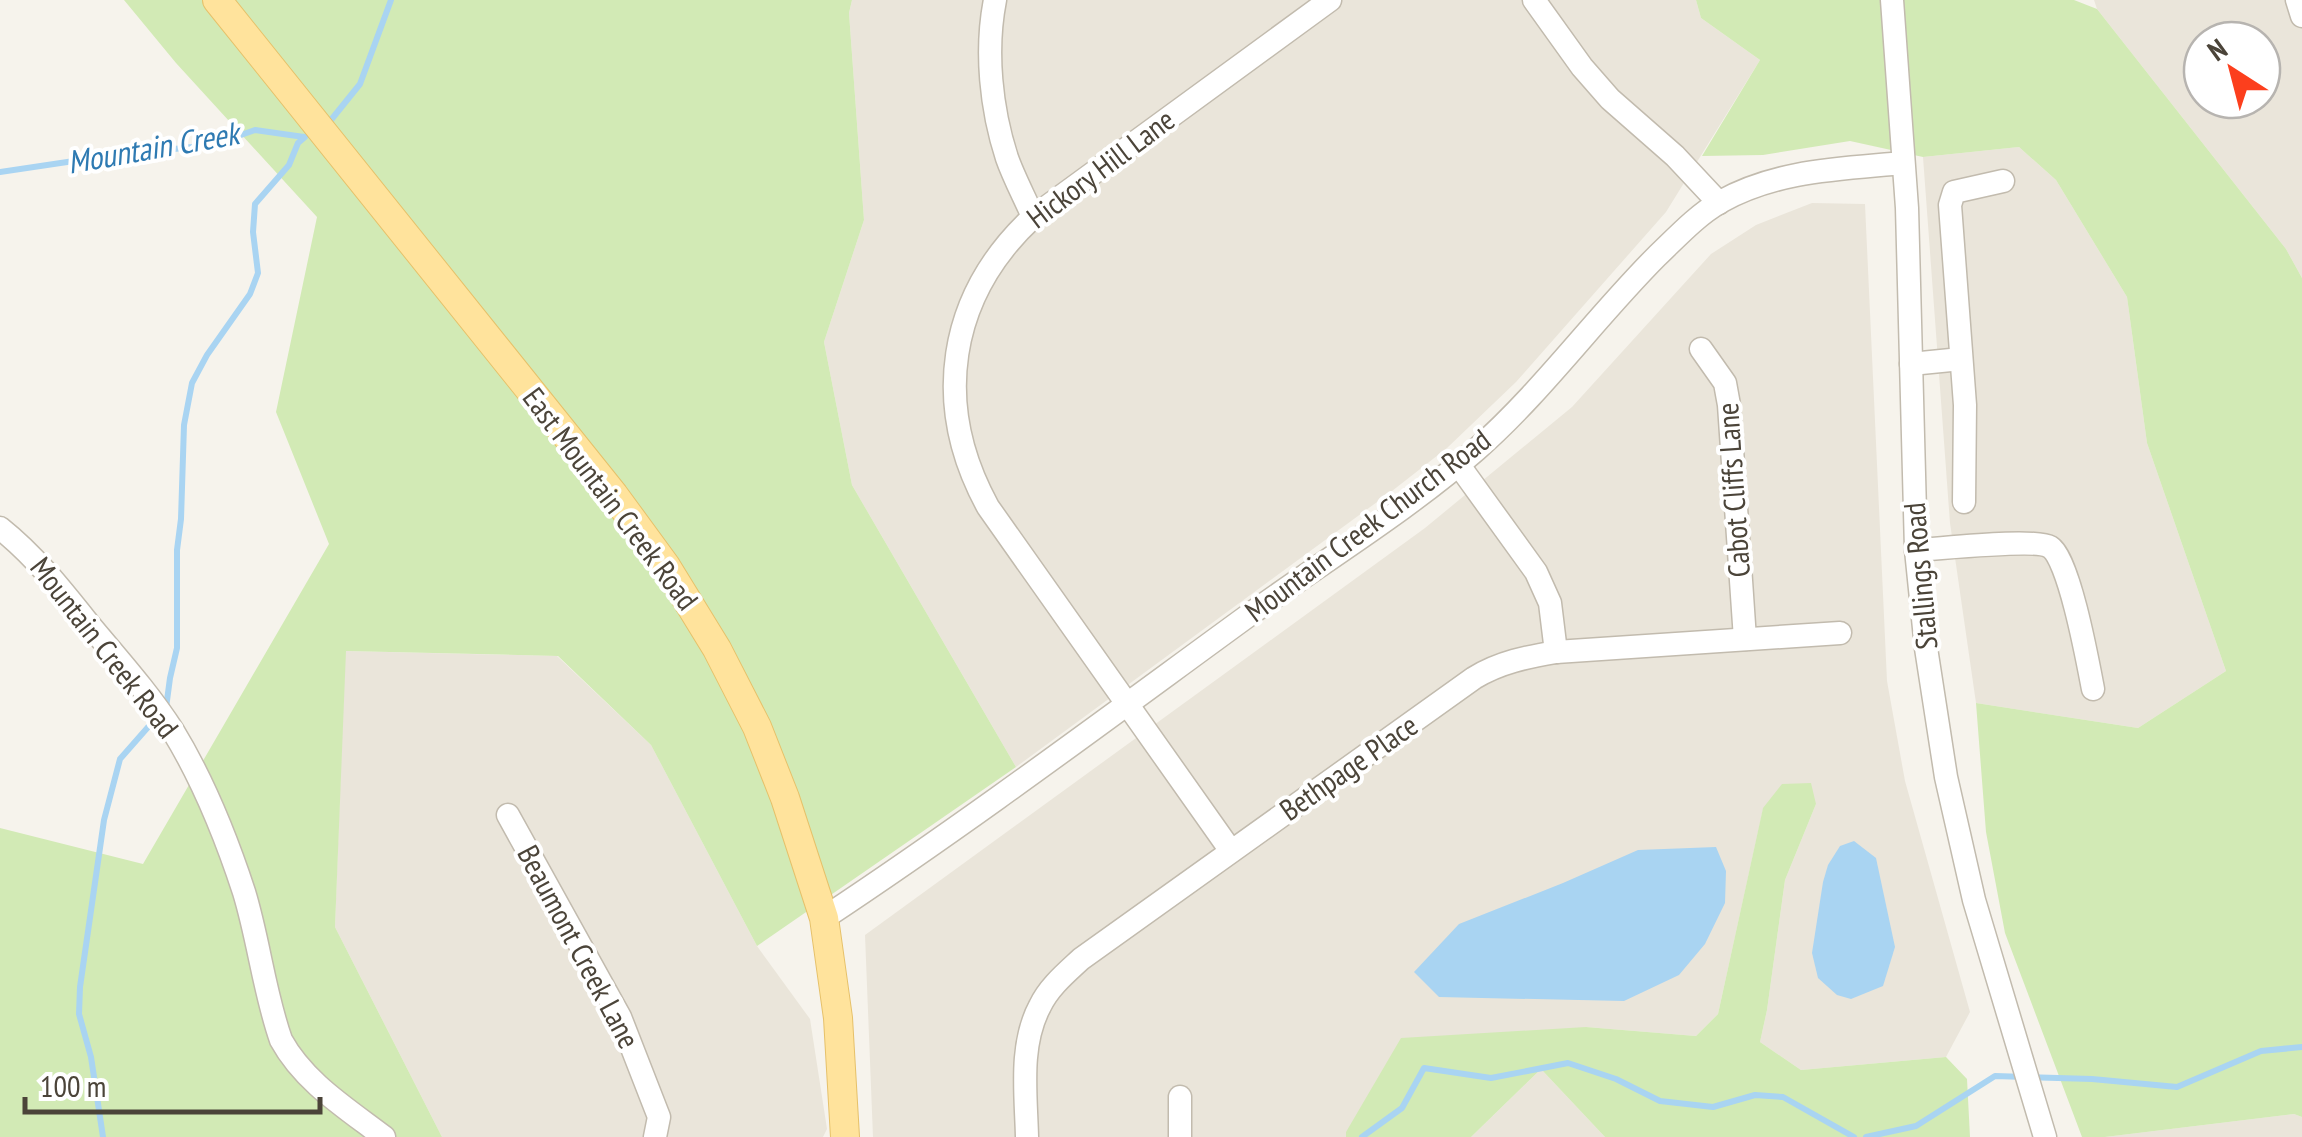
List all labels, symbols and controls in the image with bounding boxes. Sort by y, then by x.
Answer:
north arrow [2182,20,2282,120]
text: N [2200,30,2234,69]
street label: Hickory Hill Lane [1018,100,1182,236]
water label: Mountain Creek [64,111,245,183]
street label: East Mountain Creek Road [515,379,708,617]
street label: Cabot Cliffs Lane [1707,402,1758,579]
street label: Mountain Creek Church Road [1237,420,1498,630]
street label: Stallings Road [1894,501,1945,651]
street label: Mountain Creek Road [22,549,188,745]
street label: Bethpage Place [1271,705,1425,829]
street label: Beaumont Creek Lane [509,838,649,1055]
scale bar [25,1052,320,1114]
text: 100 m [40,1066,106,1105]

